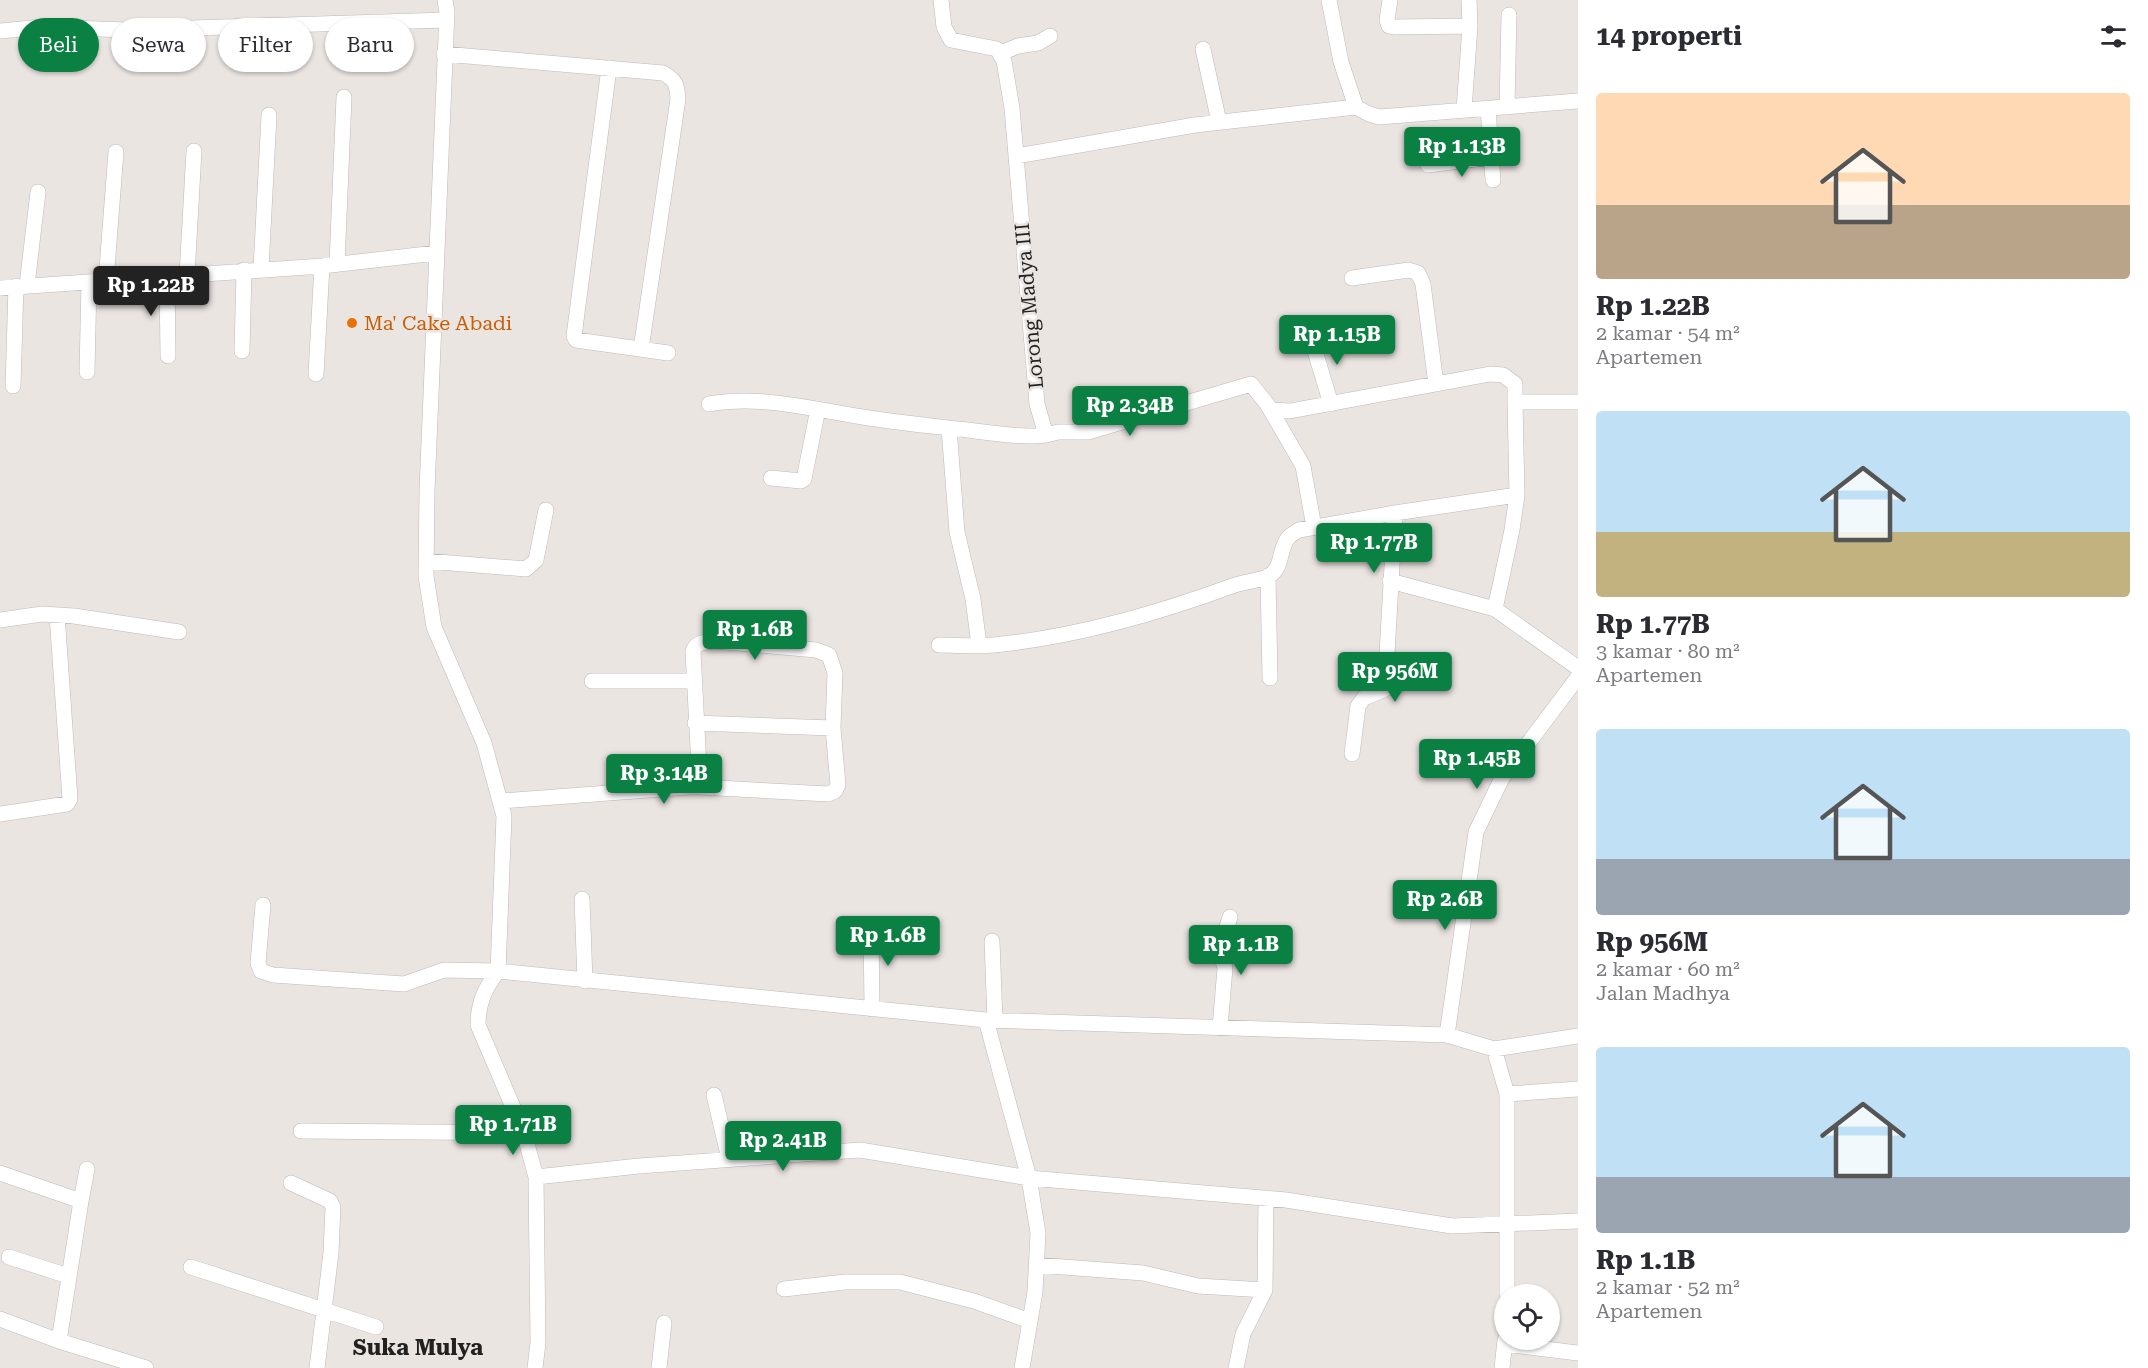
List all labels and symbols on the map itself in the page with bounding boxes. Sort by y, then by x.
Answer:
pin: Rp 1.13B [1400,127,1524,178]
street label: Lorong Madya III [1010,222,1048,390]
pin: Rp 1.22B [89,266,213,317]
place label: Ma' Cake Abadi [364,311,512,335]
pin: Rp 1.15B [1275,315,1399,366]
marker: Ma' Cake Abadi [345,316,359,330]
pin: Rp 2.34B [1068,386,1192,437]
pin: Rp 1.77B [1312,523,1436,574]
pin: Rp 1.6B [700,610,810,661]
pin: Rp 956M [1340,652,1450,703]
pin: Rp 1.45B [1415,739,1539,790]
pin: Rp 3.14B [602,754,726,805]
pin: Rp 2.6B [1390,880,1500,931]
pin: Rp 1.6B [833,916,943,967]
pin: Rp 1.1B [1186,925,1296,976]
pin: Rp 1.71B [451,1105,575,1156]
pin: Rp 2.41B [721,1121,845,1172]
district label: Suka Mulya [353,1335,483,1360]

